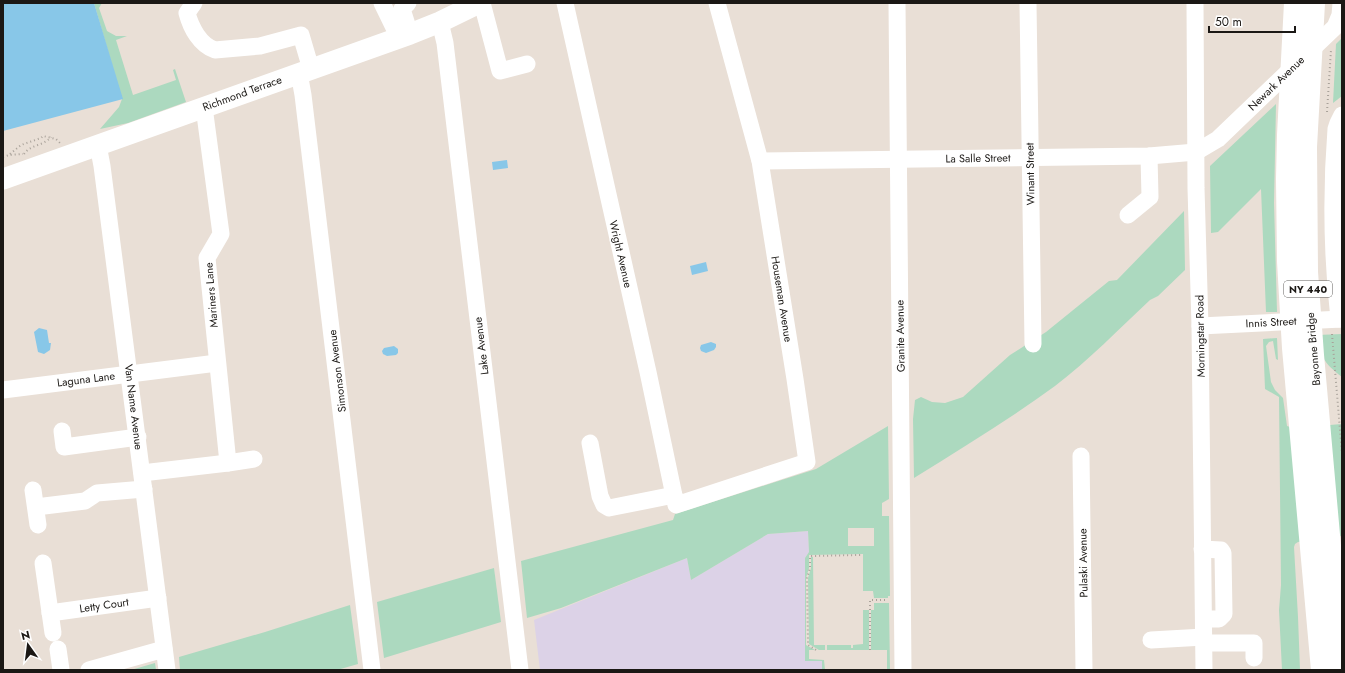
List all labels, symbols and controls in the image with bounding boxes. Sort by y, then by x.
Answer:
scale bar [1209,8,1295,34]
text: 50 m [1215,13,1242,31]
street label: Newark Avenue [1244,52,1308,114]
street label: Richmond Terrace [200,71,284,115]
street label: Winant Street [1021,142,1039,206]
street label: La Salle Street [945,149,1011,167]
street label: Wright Avenue [605,219,637,290]
street label: Houseman Avenue [767,255,797,344]
street label: Mariners Lane [200,261,222,328]
road number: NY 440 [1284,281,1332,297]
street label: Morningstar Road [1191,295,1209,377]
street label: Granite Avenue [891,299,909,372]
street label: Bayonne Bridge [1302,311,1324,386]
street label: Innis Street [1245,313,1297,331]
street label: Lake Avenue [469,316,492,376]
street label: Simonson Avenue [324,328,350,413]
street label: Van Name Avenue [121,363,147,451]
street label: Laguna Lane [56,367,116,390]
street label: Pulaski Avenue [1074,528,1092,598]
street label: Letty Court [78,594,130,616]
north arrow [8,625,48,665]
text: N [19,626,32,644]

